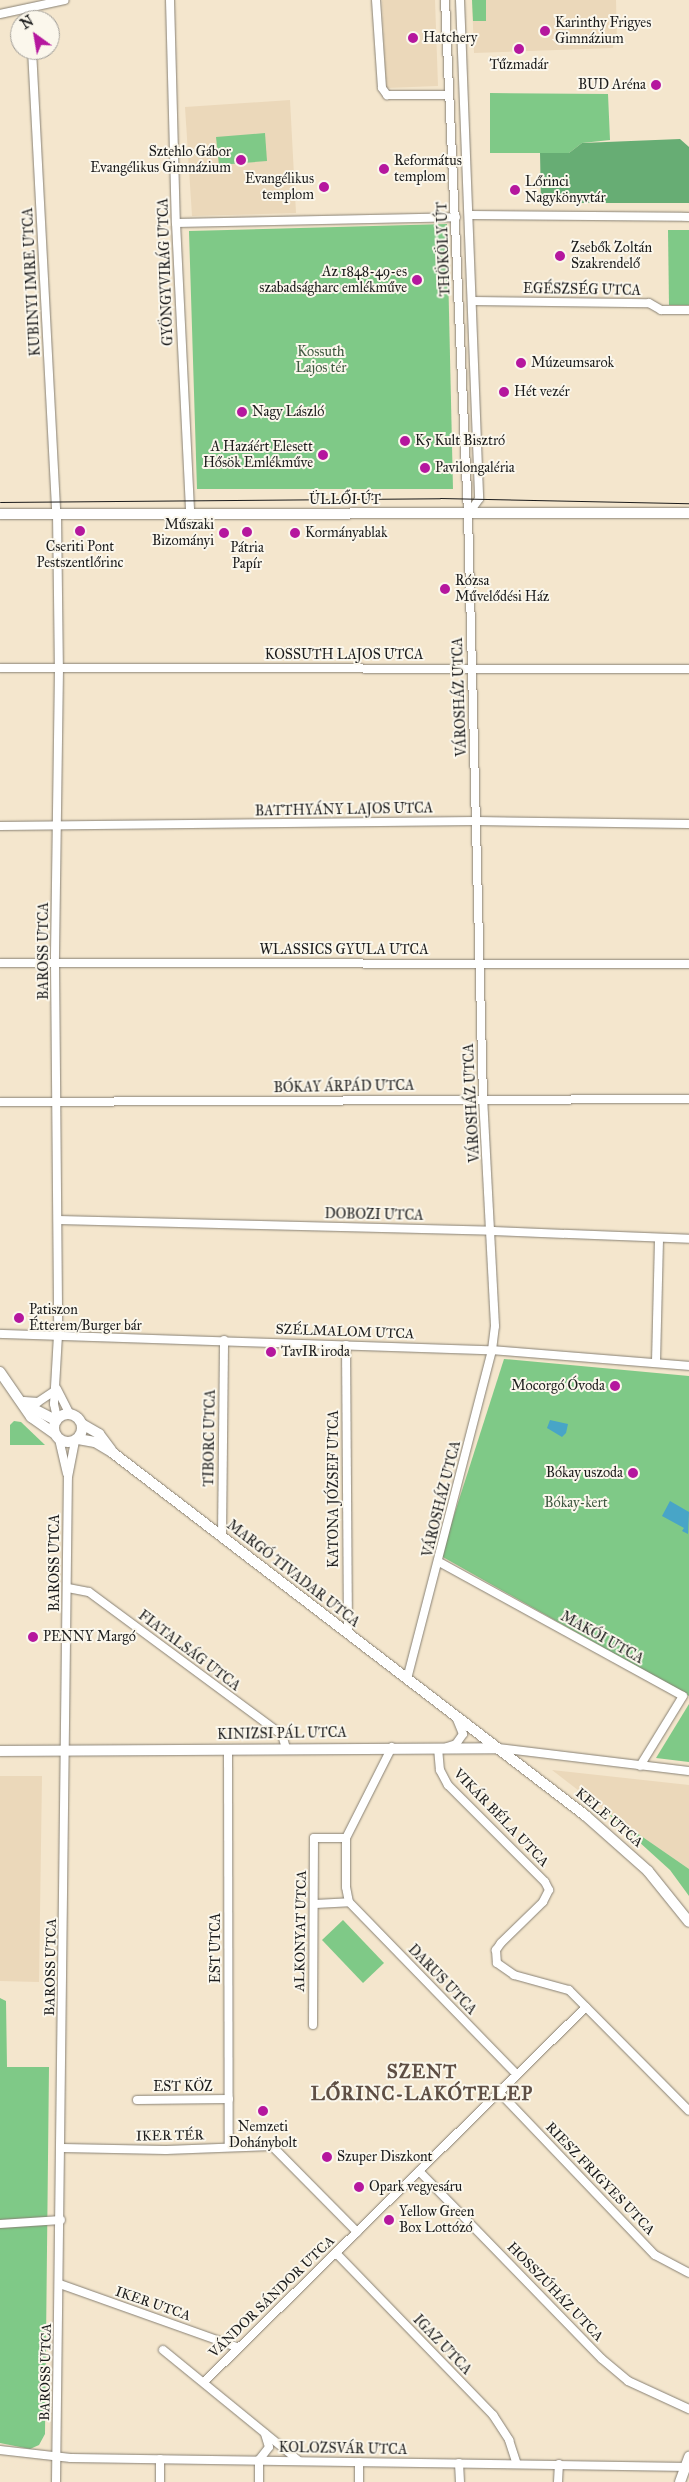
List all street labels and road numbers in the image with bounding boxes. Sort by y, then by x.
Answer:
street label: GYÖNGYVIRÁG UTCA [155,198,177,346]
street label: THÖKÖLY ÚT [434,201,454,297]
street label: KUBINYI IMRE UTCA [20,207,44,357]
street label: EGÉSZSÉG UTCA [523,281,641,299]
street label: ÜLLŐI ÚT [309,492,381,508]
street label: VÁROSHÁZ UTCA [450,637,470,757]
street label: KOSSUTH LAJOS UTCA [265,647,423,663]
street label: BATTHYÁNY LAJOS UTCA [255,800,433,820]
street label: BAROSS UTCA [36,902,52,1000]
street label: WLASSICS GYULA UTCA [259,942,429,958]
street label: VÁROSHÁZ UTCA [460,1043,484,1163]
street label: BÓKAY ÁRPÁD UTCA [273,1077,415,1097]
street label: DOBOZI UTCA [324,1206,424,1224]
street label: SZÉLMALOM UTCA [275,1321,415,1343]
street label: TIBORC UTCA [201,1389,219,1487]
street label: KATONA JÓZSEF UTCA [326,1410,342,1568]
street label: VÁROSHÁZ UTCA [419,1439,465,1559]
street label: BAROSS UTCA [47,1514,63,1612]
street label: MARGÓ TIVADAR UTCA [223,1517,363,1631]
street label: FIATALSÁG UTCA [135,1607,243,1695]
street label: MAKÓI UTCA [557,1608,647,1668]
street label: KINIZSI PÁL UTCA [217,1724,347,1744]
street label: VIKÁR BÉLA UTCA [450,1765,552,1871]
street label: KELE UTCA [572,1785,646,1851]
street label: ALKONYAT UTCA [292,1870,310,1992]
street label: EST UTCA [208,1913,224,1983]
street label: BAROSS UTCA [42,1918,60,2016]
street label: DARUS UTCA [404,1941,480,2019]
street label: EST KÖZ [153,2079,213,2095]
street label: RIESZ FRIGYES UTCA [542,2119,658,2239]
street label: IKER TÉR [136,2127,204,2145]
street label: VÁNDOR SÁNDOR UTCA [206,2233,338,2361]
street label: HOSSZÚHÁZ UTCA [503,2239,607,2345]
street label: IKER UTCA [113,2283,193,2325]
street label: IGAZ UTCA [409,2312,475,2378]
street label: BAROSS UTCA [37,2323,55,2421]
street label: KOLOZSVÁR UTCA [279,2439,407,2459]

